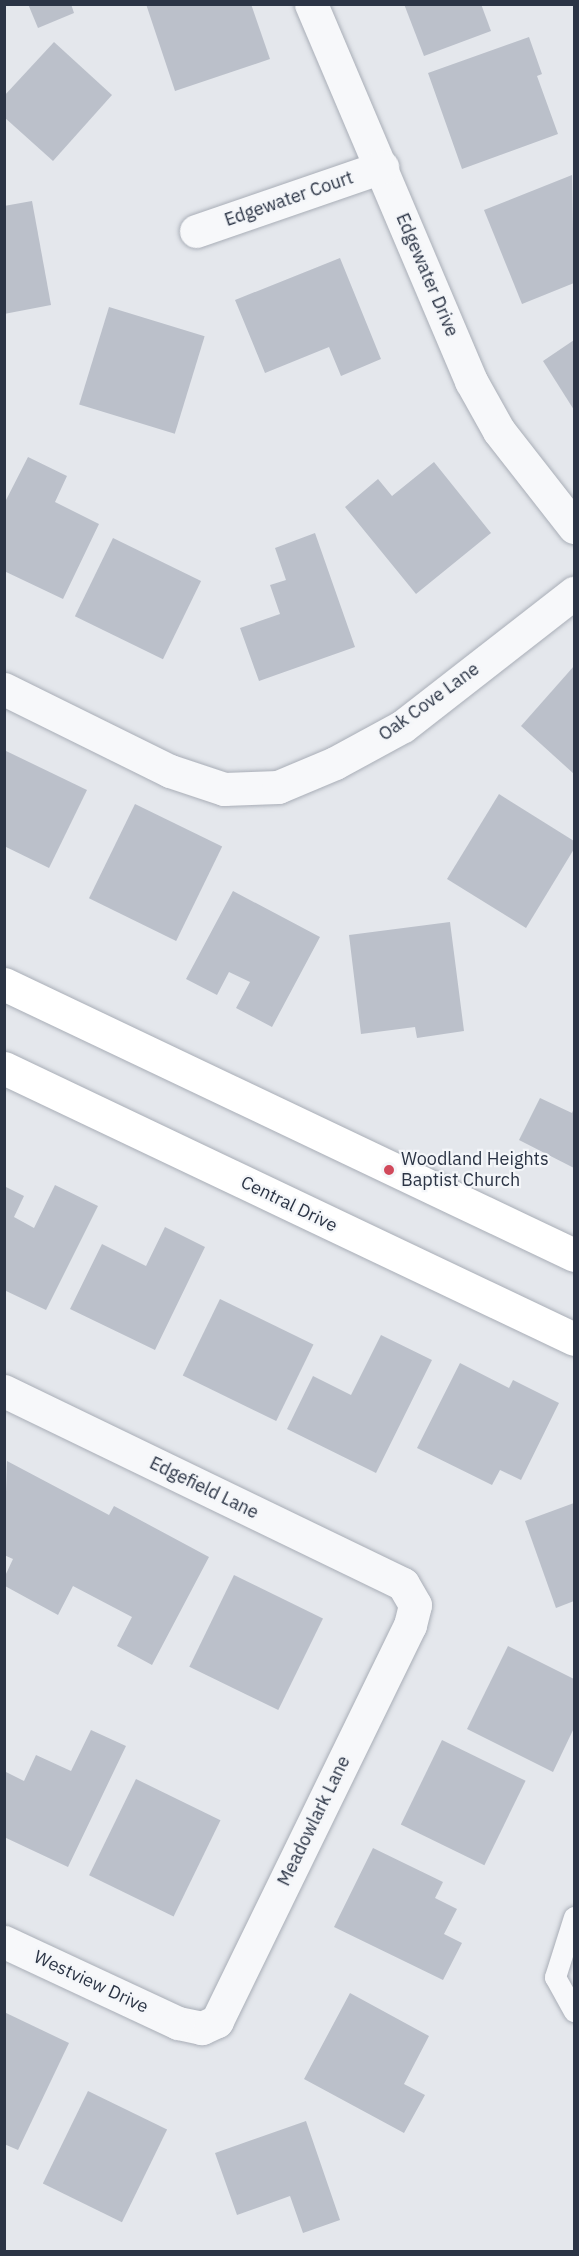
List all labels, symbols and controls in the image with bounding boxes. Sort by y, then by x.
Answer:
street label: Edgewater Court [222,167,356,231]
street label: Edgewater Drive [391,210,463,340]
street label: Oak Cove Lane [375,658,483,746]
place label: Woodland Heights Baptist Church [401,1149,549,1192]
marker: Woodland Heights Baptist Church [382,1163,396,1177]
street label: Central Drive [237,1171,341,1237]
street label: Edgefield Lane [146,1452,262,1524]
street label: Meadowlark Lane [273,1752,355,1890]
street label: Westview Drive [30,1946,152,2018]

